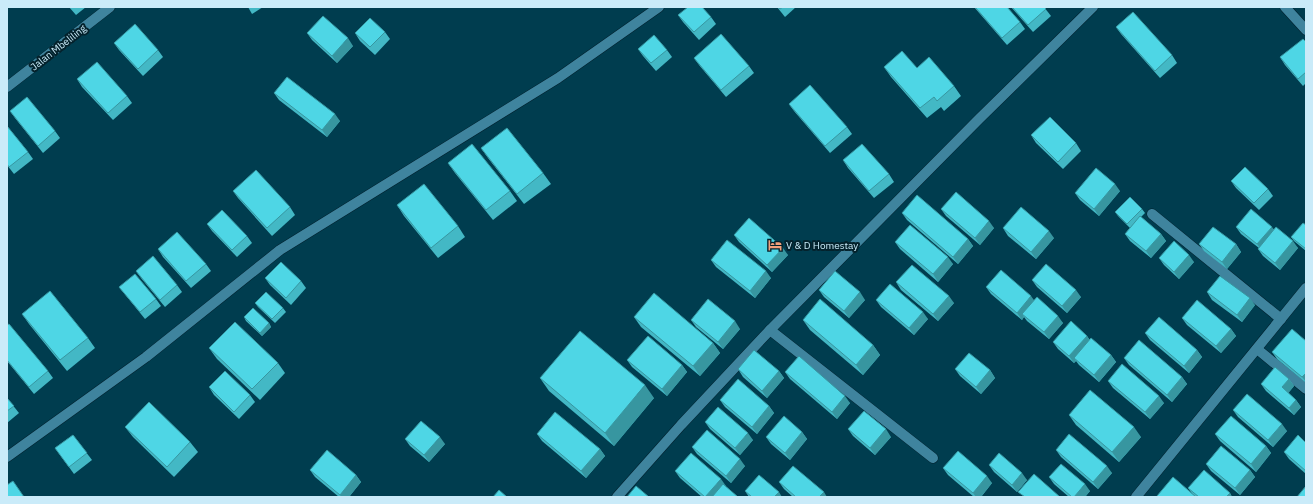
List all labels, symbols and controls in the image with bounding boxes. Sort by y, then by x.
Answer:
street label: Jalan Mbeliling [28,21,89,73]
hotel icon: V & D Homestay [767,237,783,253]
place label: V & D Homestay [786,239,858,252]

